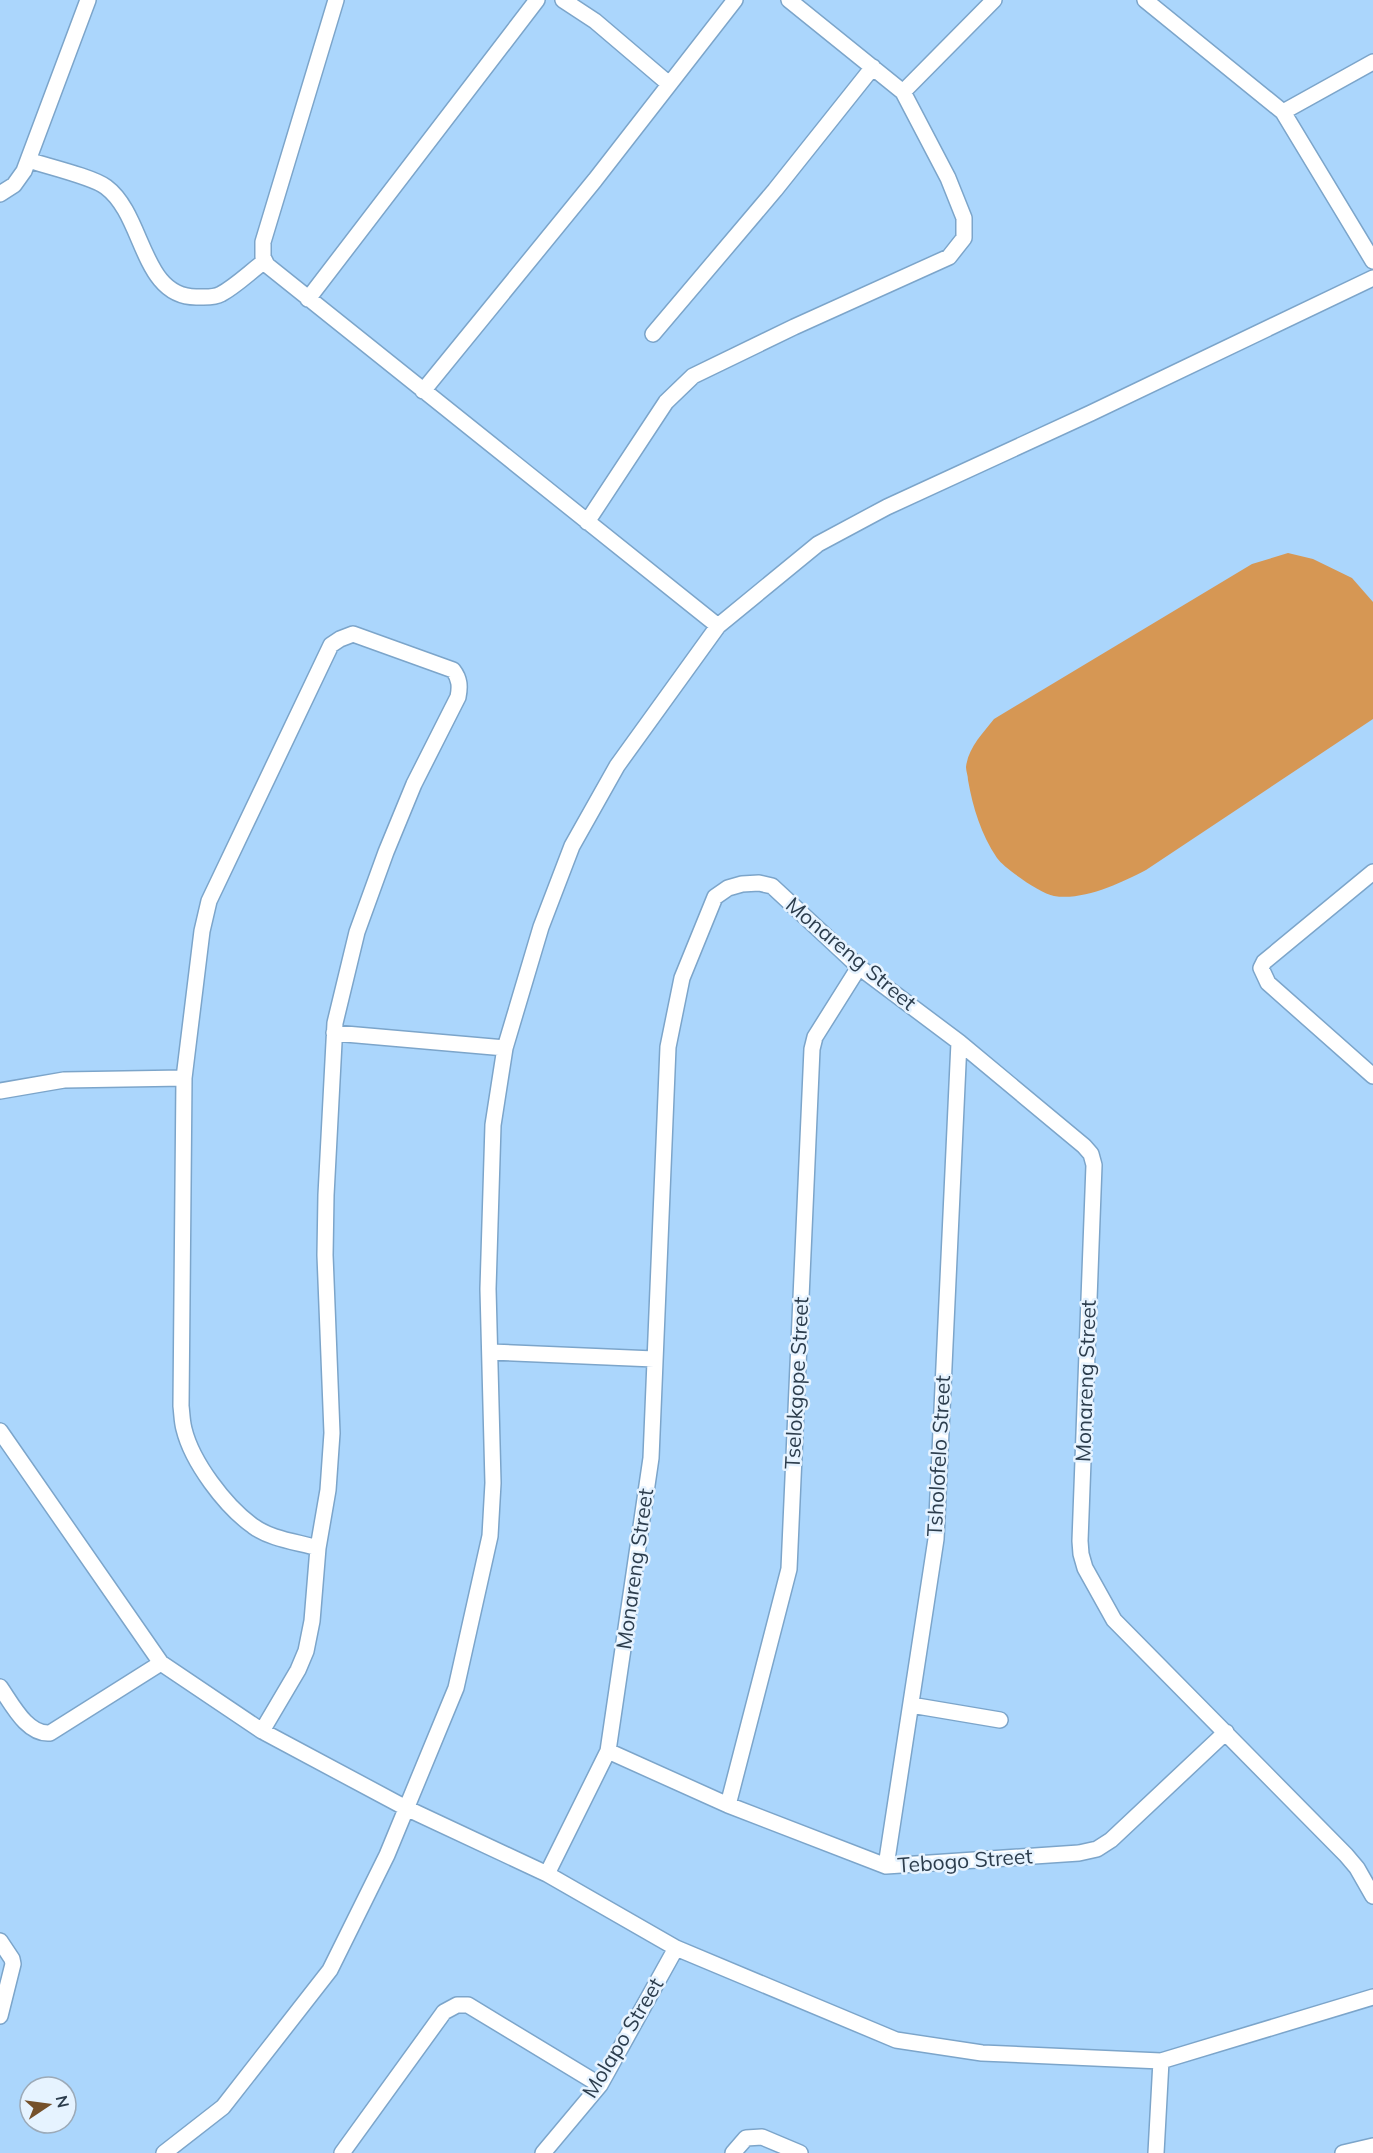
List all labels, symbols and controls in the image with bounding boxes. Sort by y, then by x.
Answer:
street label: Monareng Street [781,891,922,1015]
street label: Tselokgope Street [778,1296,814,1470]
street label: Monareng Street [1069,1299,1101,1463]
street label: Tsholofelo Street [921,1375,955,1537]
street label: Monareng Street [610,1487,658,1651]
street label: Tebogo Street [897,1842,1033,1878]
street label: Molapo Street [576,1973,668,2102]
north arrow [18,2075,78,2135]
text: N [52,2093,74,2110]

